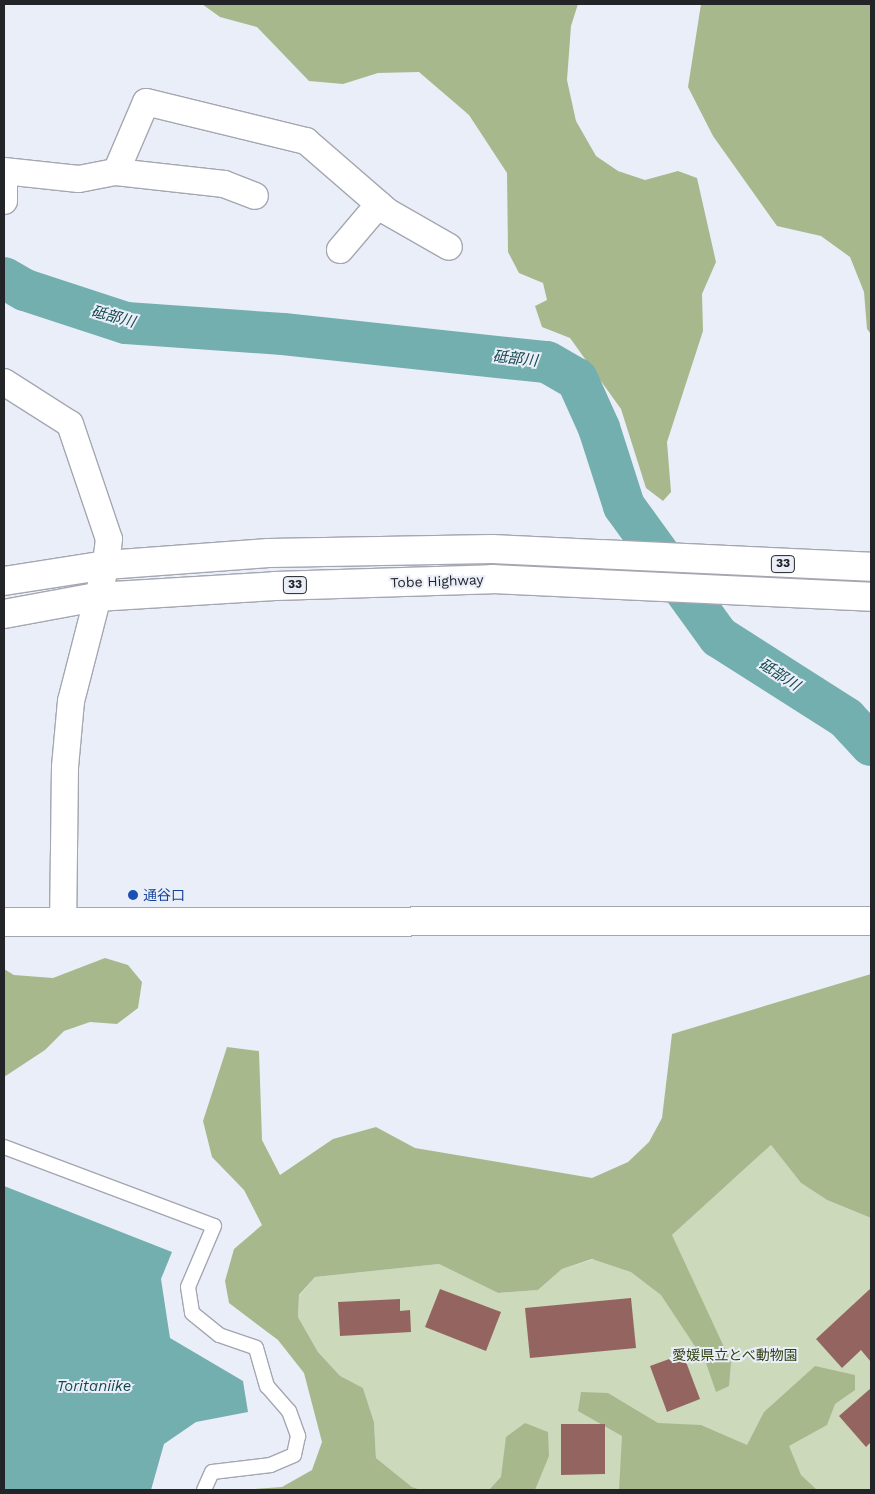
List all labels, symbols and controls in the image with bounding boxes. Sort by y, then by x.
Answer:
water label: 砥部川 [89,302,137,332]
water label: 砥部川 [492,348,538,370]
road number: 33 [770,554,796,574]
street label: Tobe Highway [390,571,484,591]
road number: 33 [282,576,308,594]
water label: 砥部川 [755,655,803,695]
place label: 通谷口 [143,887,185,903]
marker: 通谷口 [127,889,139,901]
park label: 愛媛県立とべ動物園 [672,1347,798,1363]
water label: Toritaniike [57,1378,131,1396]

